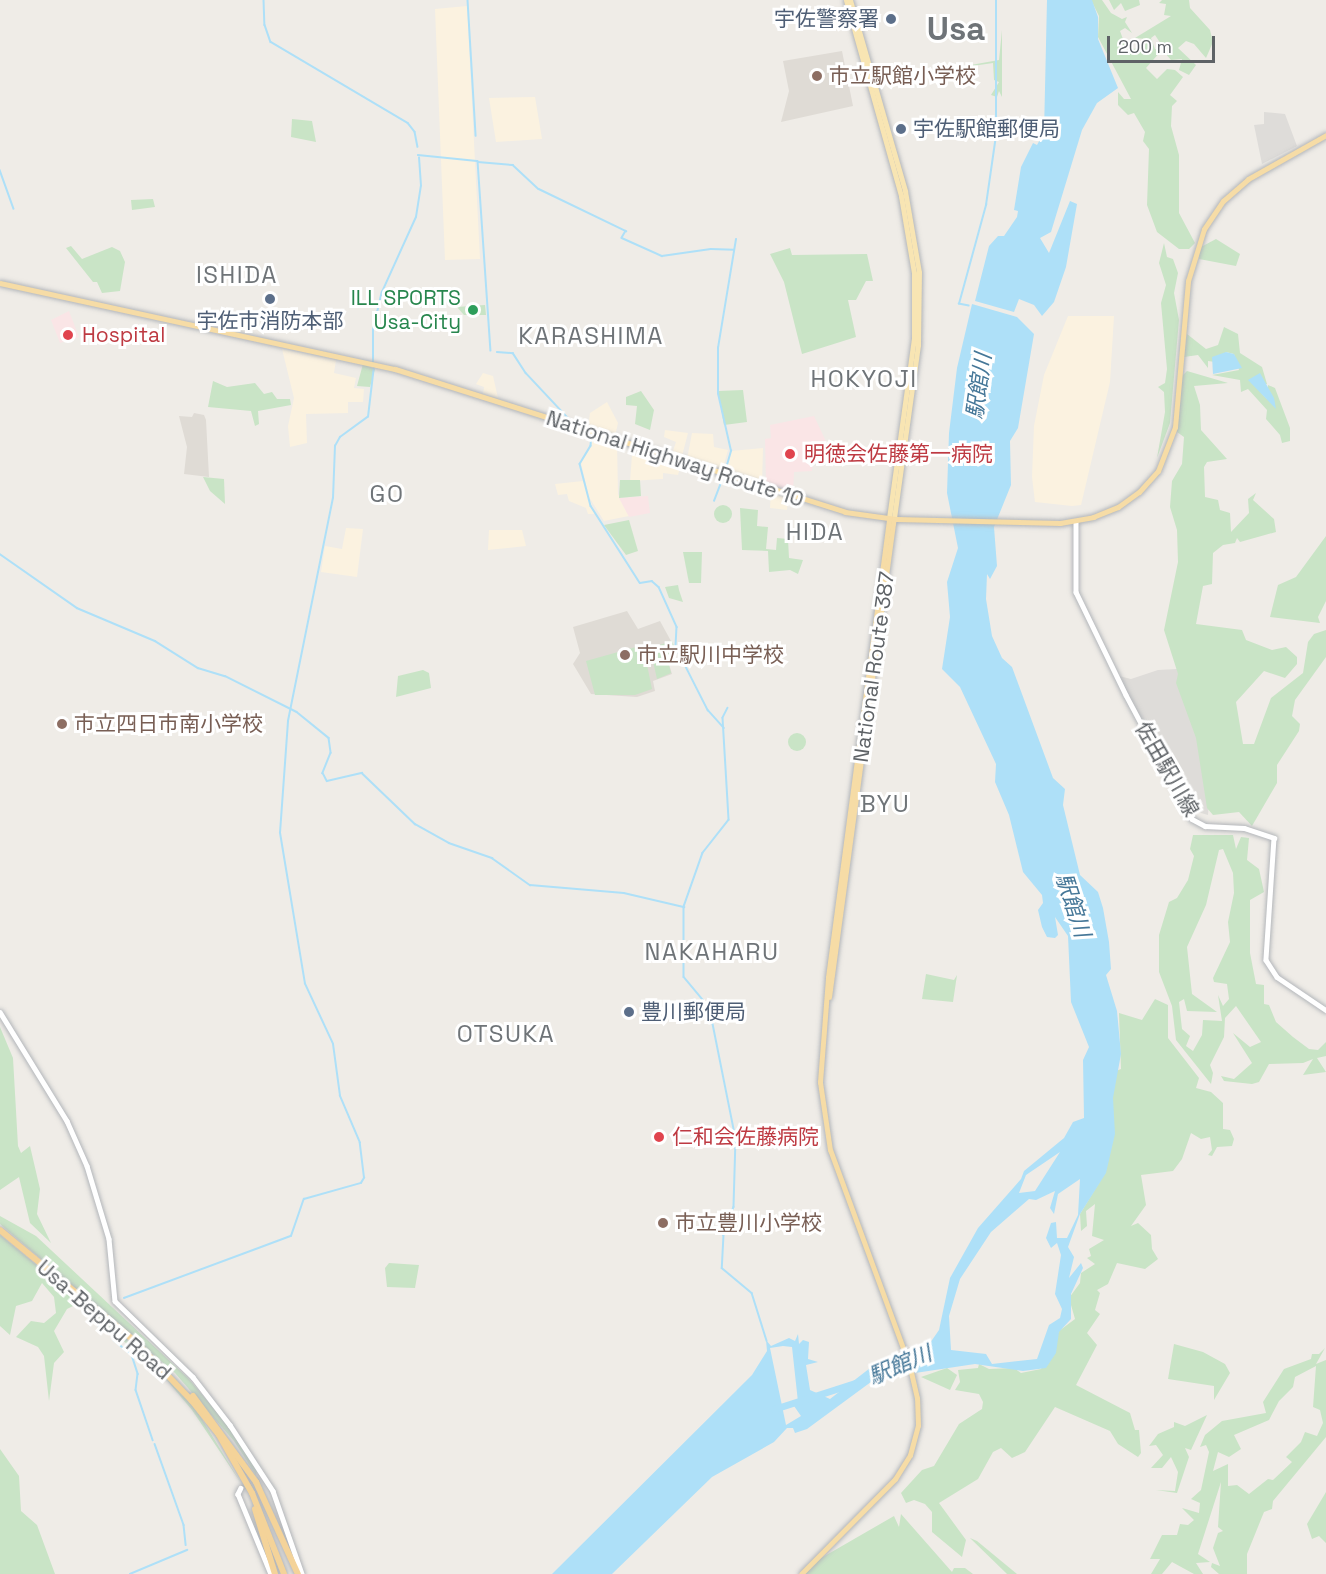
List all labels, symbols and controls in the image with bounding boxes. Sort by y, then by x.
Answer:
place label: 宇佐警察署 [774,6,879,32]
district label: Usa [927,10,985,50]
marker: 宇佐警察署 [884,12,898,26]
scale bar [1110,24,1218,62]
text: 200 m [1118,35,1172,58]
place label: 市立駅館小学校 [829,63,976,89]
marker: 市立駅館小学校 [810,69,824,83]
place label: 宇佐駅館郵便局 [913,116,1060,142]
marker: 宇佐駅館郵便局 [894,122,908,136]
district label: ISHIDA [196,261,278,289]
place label: ILL SPORTS Usa-City [350,285,461,335]
marker: 宇佐市消防本部 [263,292,277,306]
marker: ILL SPORTS Usa-City [466,303,480,317]
place label: 宇佐市消防本部 [197,308,343,334]
place label: Hospital [82,322,165,348]
district label: KARASHIMA [518,322,664,350]
marker: Hospital [59,326,77,344]
water label: 駅館川 [961,351,997,421]
district label: HOKYOJI [810,365,918,393]
street label: National Highway Route 10 [543,405,807,513]
place label: 明徳会佐藤第一病院 [804,441,993,467]
marker: 明徳会佐藤第一病院 [781,445,799,463]
district label: GO [370,480,404,508]
district label: HIDA [786,518,844,546]
street label: National Route 387 [848,570,900,764]
place label: 市立駅川中学校 [637,642,784,668]
marker: 市立駅川中学校 [618,648,632,662]
place label: 市立四日市南小学校 [74,711,263,737]
marker: 市立四日市南小学校 [55,717,69,731]
street label: 佐田駅川線 [1130,717,1204,821]
district label: BYU [860,790,910,818]
water label: 駅館川 [1050,870,1096,940]
district label: NAKAHARU [645,938,779,966]
place label: 豊川郵便局 [641,999,746,1025]
marker: 豊川郵便局 [622,1005,636,1019]
district label: OTSUKA [457,1020,555,1048]
place label: 仁和会佐藤病院 [672,1124,819,1150]
marker: 仁和会佐藤病院 [650,1128,668,1146]
place label: 市立豊川小学校 [675,1210,822,1236]
marker: 市立豊川小学校 [656,1216,670,1230]
street label: Usa-Beppu Road [32,1255,176,1385]
water label: 駅館川 [864,1340,936,1390]

